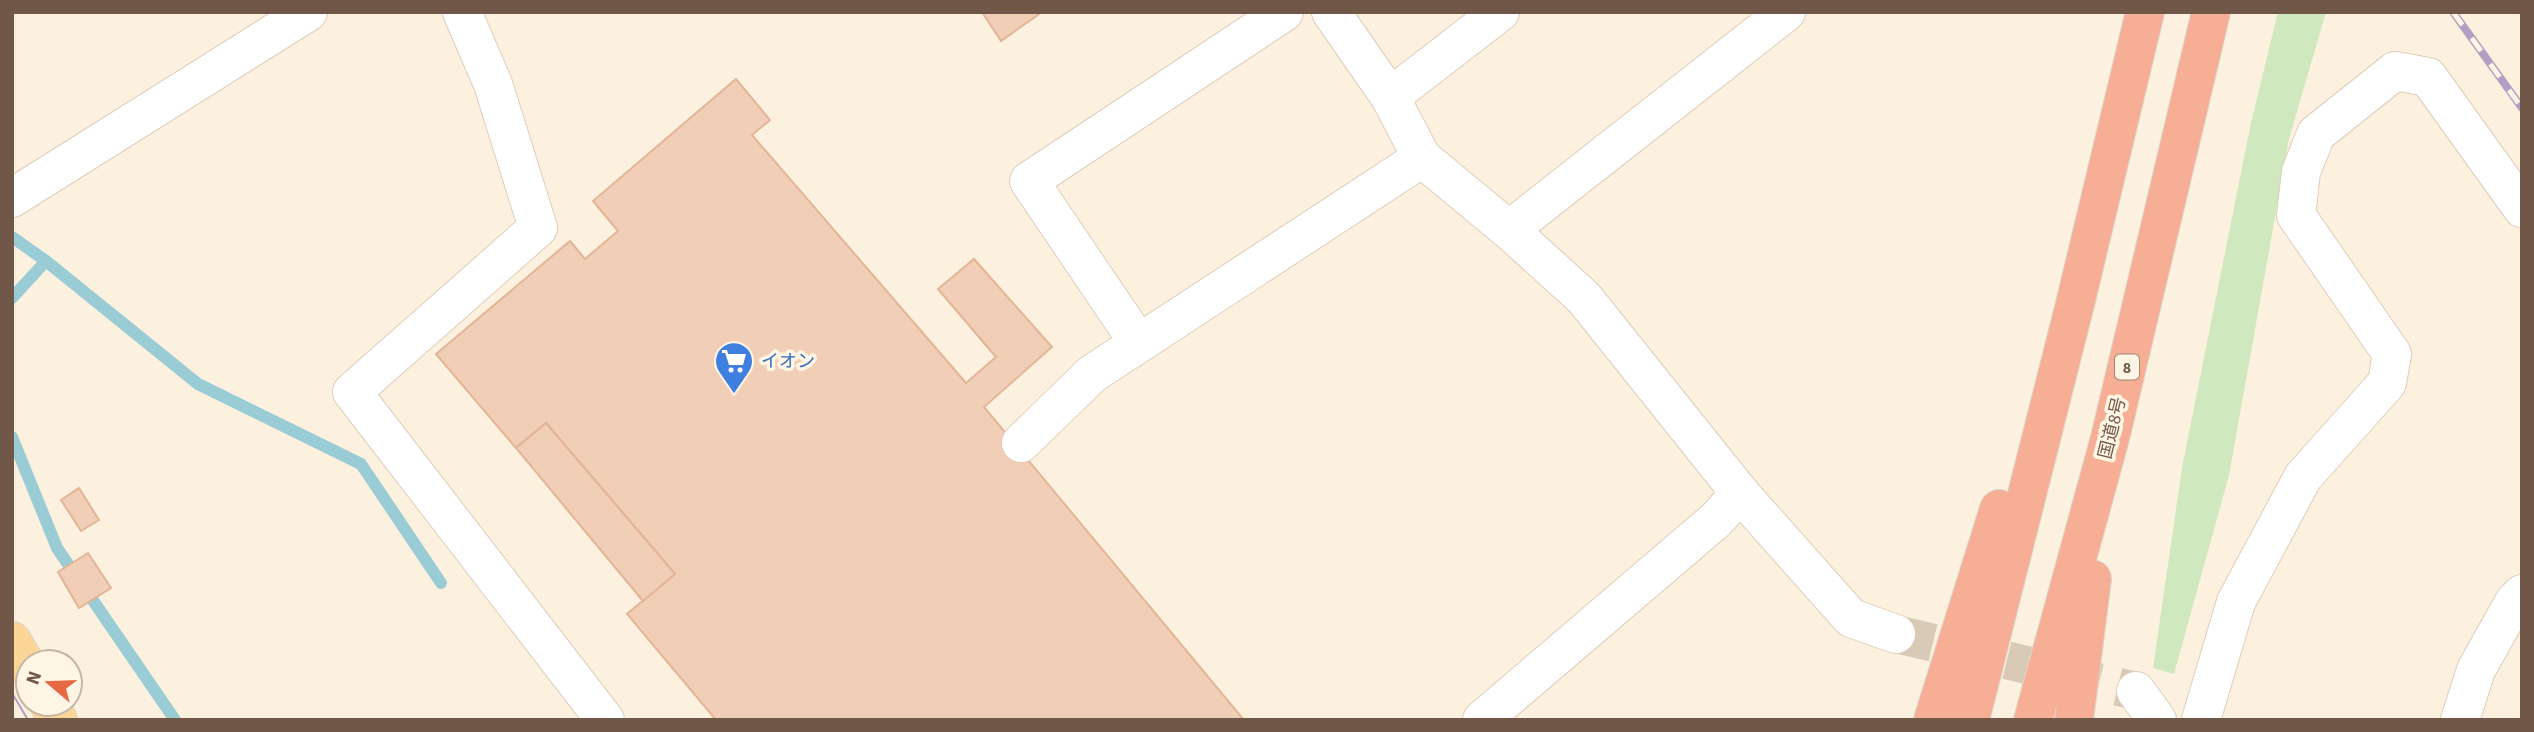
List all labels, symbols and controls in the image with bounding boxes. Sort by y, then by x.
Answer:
supermarket icon: イオン [713,340,755,395]
place label: イオン [761,349,815,374]
road number: 8 [2115,354,2139,380]
street label: 国道8号 [2093,395,2132,462]
north arrow [14,648,84,718]
text: N [20,668,49,688]

